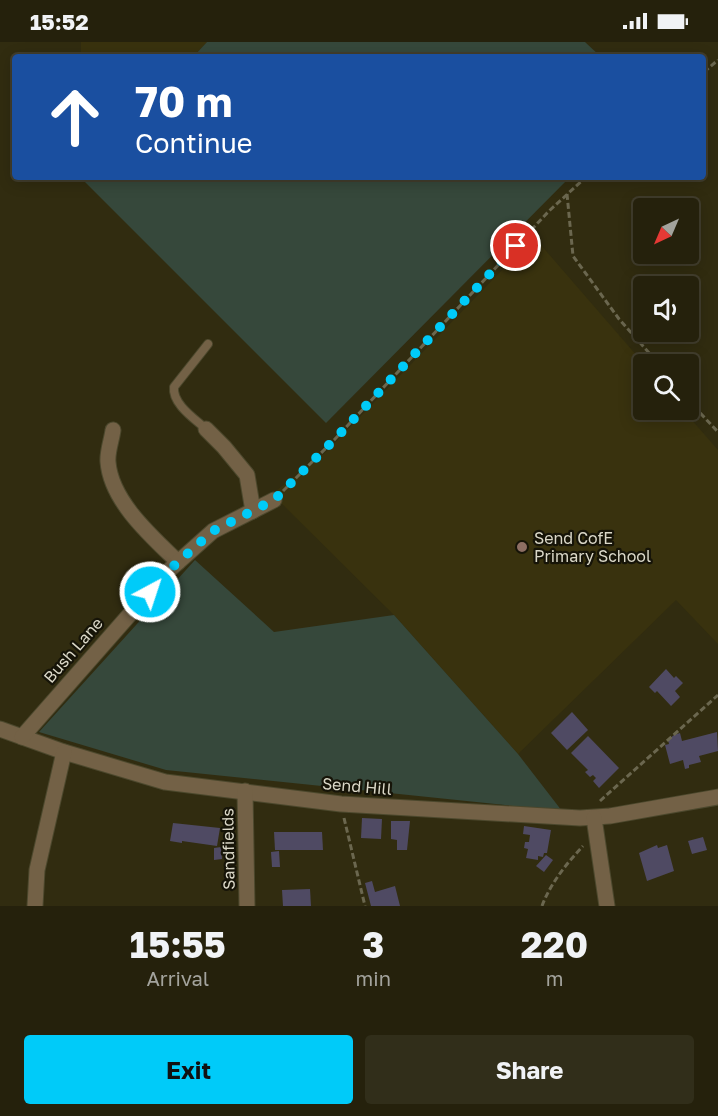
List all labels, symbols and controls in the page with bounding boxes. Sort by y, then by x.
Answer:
text: 15:52 [30,8,89,35]
text: 70 m [135,76,232,126]
icon: ahead [36,78,114,156]
text: Continue [135,127,253,159]
north arrow [633,198,699,264]
map controls [633,198,699,420]
pin [490,220,541,271]
icon: arrive [499,229,532,262]
button: sound [633,276,699,342]
button: search [633,354,699,420]
place label: Send CofE Primary School [534,528,651,566]
marker: Send CofE Primary School [515,540,529,554]
position arrow [118,560,182,624]
street label: Bush Lane [39,613,107,687]
street label: Send Hill [321,773,393,799]
street label: Sandfields [217,808,239,890]
text: 15:55 [130,923,226,966]
text: 3 [362,923,384,966]
text: 220 [521,923,588,966]
text: Arrival [146,966,209,990]
text: min [356,966,391,990]
text: m [546,966,563,990]
button: Exit [24,1035,353,1104]
button: Share [365,1035,694,1104]

